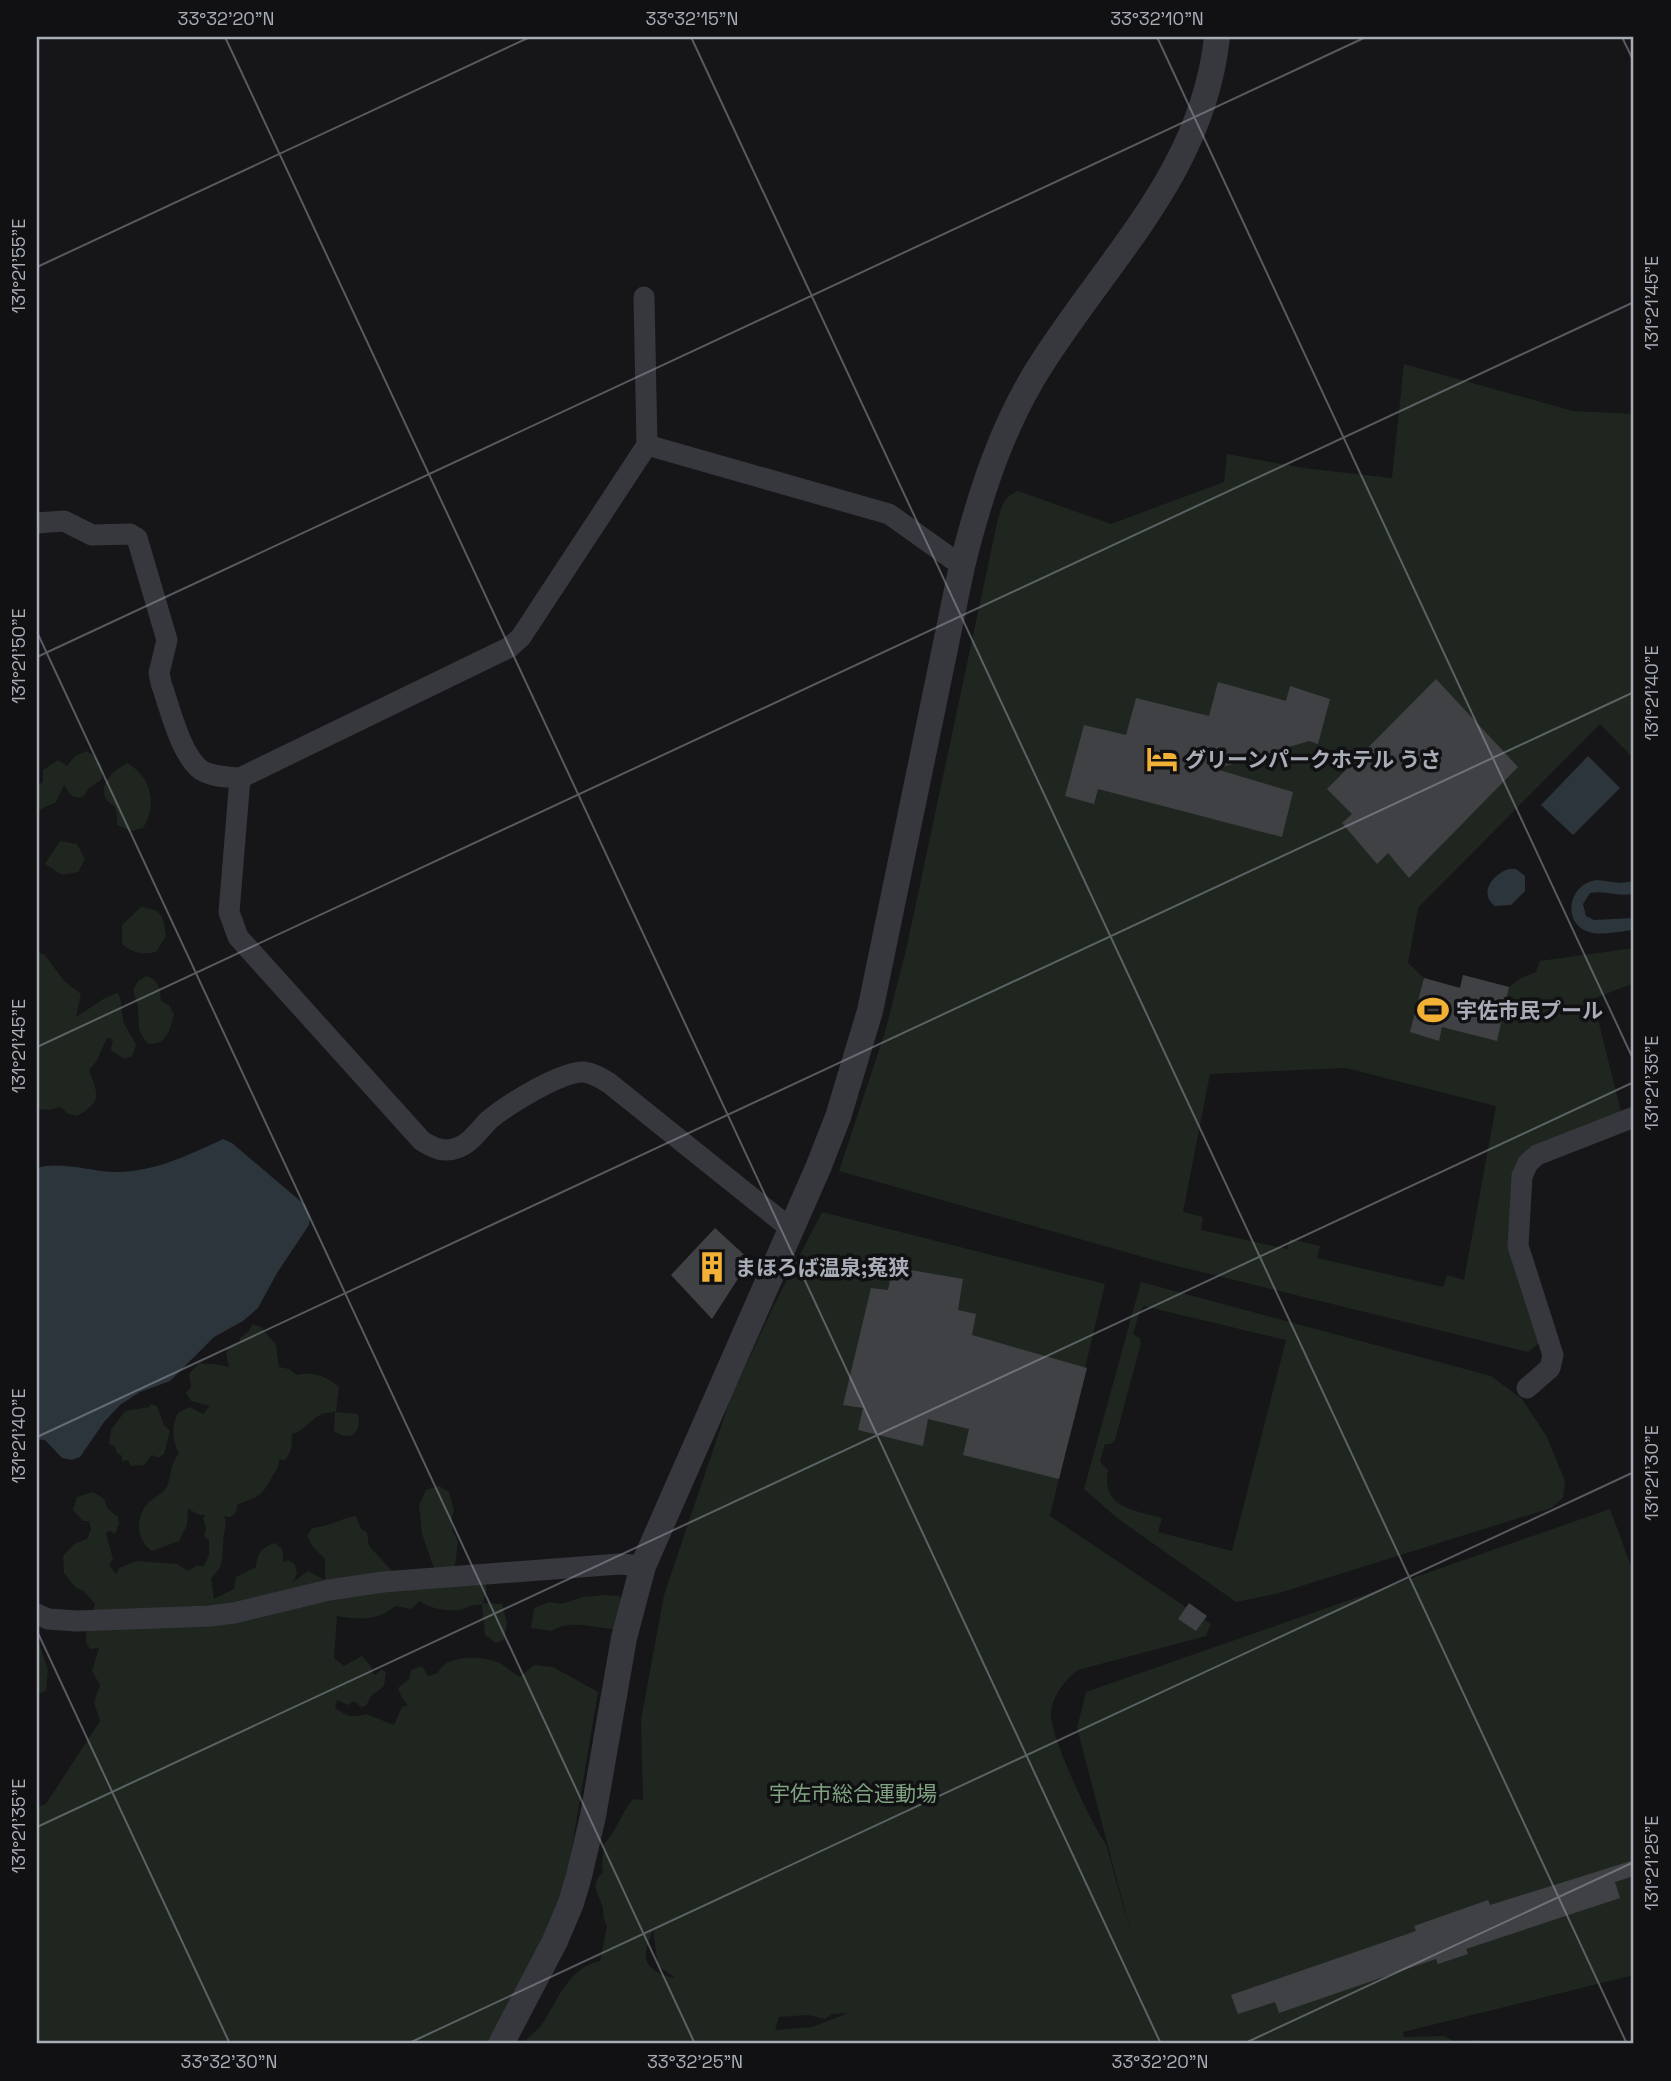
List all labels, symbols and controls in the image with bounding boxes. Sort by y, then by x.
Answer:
text: 33°32'20"N [178,7,274,30]
text: 33°32'15"N [646,7,738,30]
text: 33°32'10"N [1110,7,1204,30]
text: 131°21'55"E [7,219,30,313]
text: 131°21'45"E [1640,256,1663,350]
text: 131°21'50"E [7,608,30,704]
text: 131°21'40"E [1640,645,1663,741]
hotel icon: グリーンパークホテル うさ [1145,742,1179,776]
place label: グリーンパークホテル うさ [1185,746,1441,773]
sports icon: 宇佐市民プール [1416,993,1450,1027]
place label: 宇佐市民プール [1456,997,1603,1024]
text: 131°21'45"E [7,999,30,1093]
text: 131°21'35"E [1640,1036,1663,1130]
building icon: まほろば温泉;菟狭 [695,1250,729,1284]
place label: まほろば温泉;菟狭 [735,1254,909,1281]
text: 131°21'40"E [7,1388,30,1484]
text: 131°21'30"E [1640,1425,1663,1521]
text: 131°21'35"E [7,1779,30,1873]
park label: 宇佐市総合運動場 [769,1780,937,1807]
text: 131°21'25"E [1640,1816,1663,1910]
text: 33°32'30"N [181,2050,277,2073]
text: 33°32'25"N [647,2050,743,2073]
text: 33°32'20"N [1112,2050,1208,2073]

